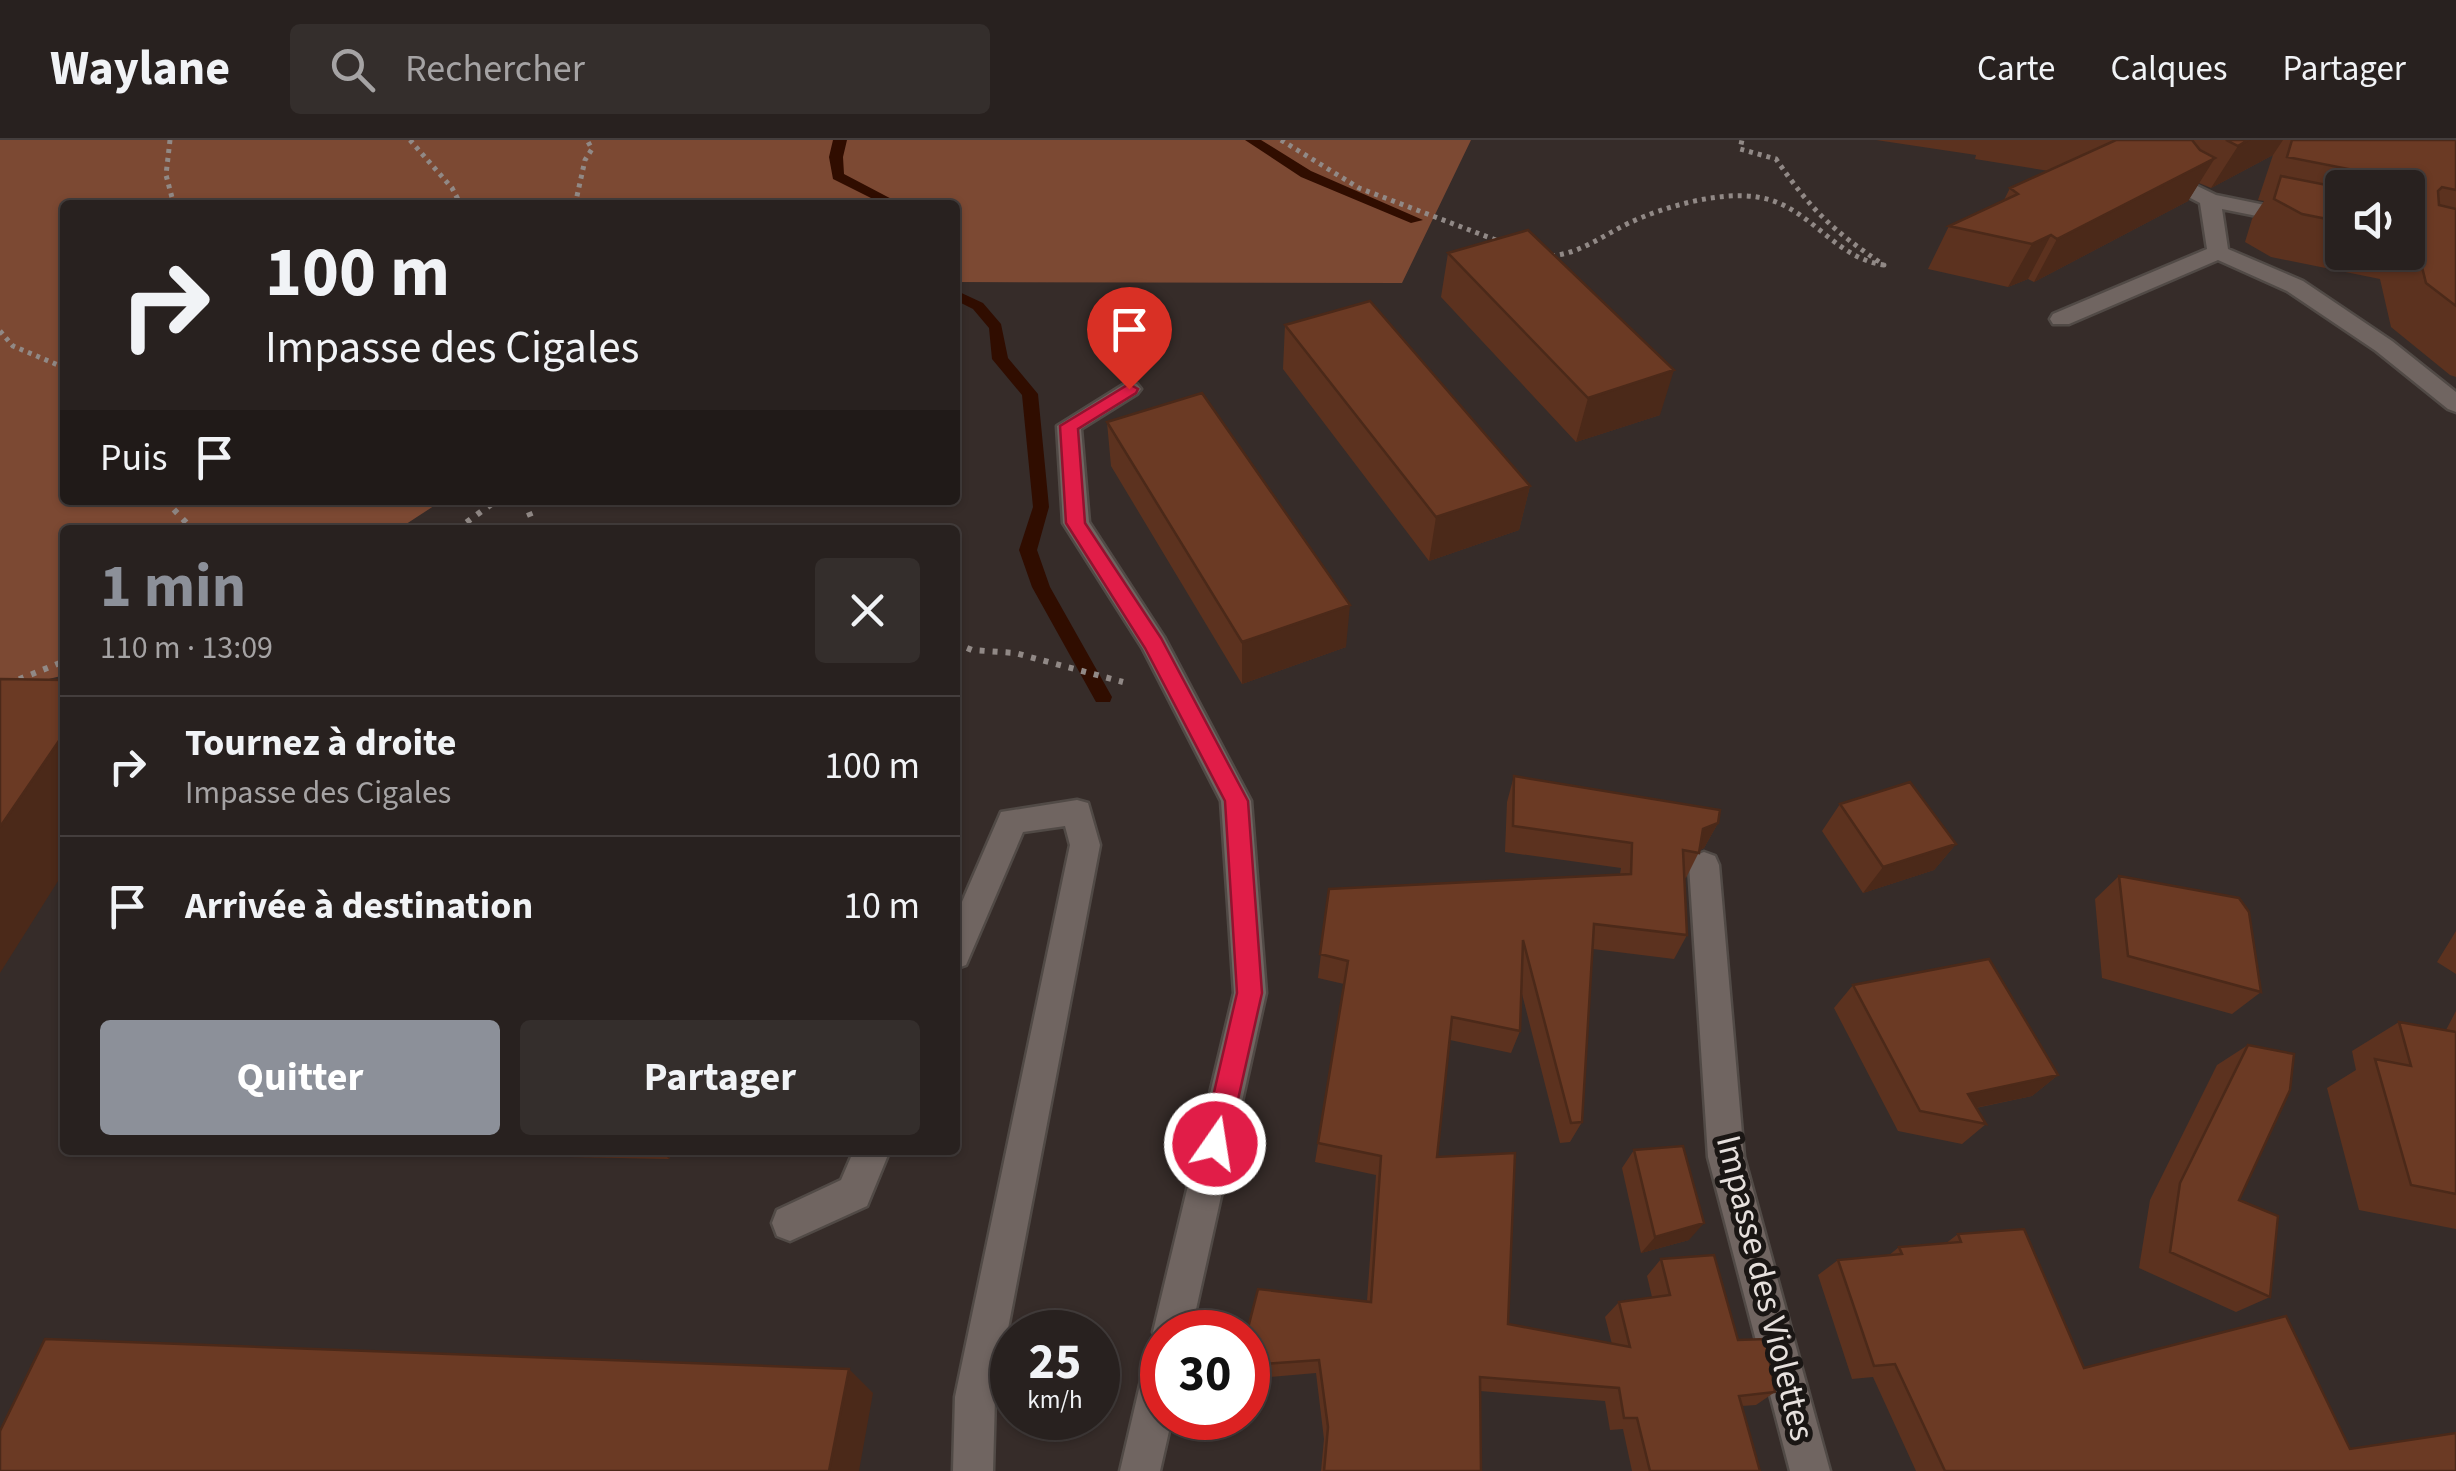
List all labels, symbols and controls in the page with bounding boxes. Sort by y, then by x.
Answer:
search box [290,24,990,114]
text: Waylane [50,35,230,103]
icon: search [325,42,380,97]
text: Rechercher [405,42,585,96]
text: Carte [1977,44,2055,94]
text: Calques [2110,44,2228,94]
text: Partager [2283,44,2406,94]
map controls [2325,170,2425,270]
button: sound [2325,170,2425,270]
text: 100 m [265,223,450,323]
icon: right [100,240,230,370]
pin [1087,287,1172,390]
icon: arrive [1102,302,1157,357]
text: Impasse des Cigales [265,316,639,380]
icon: arrive [187,430,242,485]
text: Puis [100,431,167,485]
text: 1 min [100,545,246,630]
button: close [815,558,920,663]
text: 110 m · 13:09 [100,625,273,671]
text: Tournez à droite [185,716,457,770]
icon: right [100,739,155,794]
text: 100 m [824,739,920,793]
text: Impasse des Cigales [185,770,451,816]
icon: arrive [100,879,155,934]
text: Arrivée à destination [185,879,533,933]
text: 10 m [843,879,920,933]
button: Quitter [100,1020,500,1135]
button: Partager [520,1020,920,1135]
position arrow [1163,1092,1267,1196]
street label: Impasse des Violettes [1703,1130,1827,1446]
speed limit sign: 30 [1140,1310,1270,1440]
text: 25 [1029,1327,1081,1398]
text: km/h [1027,1382,1083,1418]

